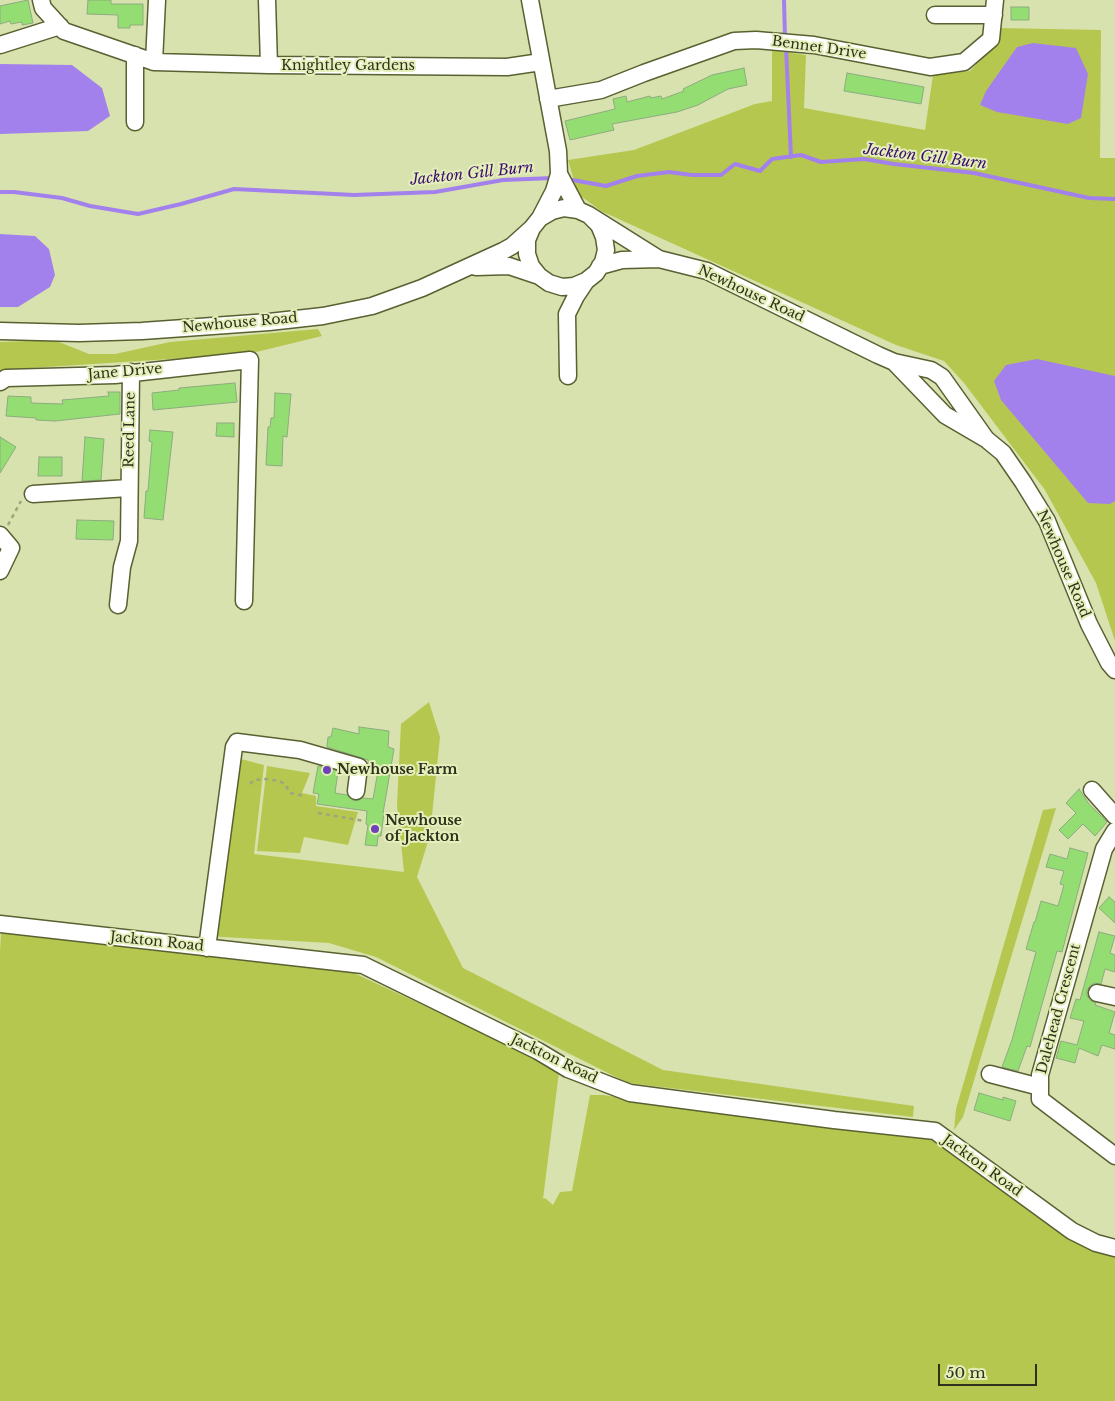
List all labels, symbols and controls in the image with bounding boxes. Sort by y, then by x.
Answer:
street label: Bennet Drive [771,33,867,63]
street label: Knightley Gardens [281,58,415,74]
water label: Jackton Gill Burn [862,141,988,173]
water label: Jackton Gill Burn [409,159,535,189]
street label: Newhouse Road [695,262,807,326]
street label: Newhouse Road [182,310,298,336]
street label: Jane Drive [87,360,163,384]
street label: Reed Lane [121,392,139,468]
street label: Newhouse Road [1033,507,1093,621]
place label: Newhouse Farm [337,762,458,778]
marker: Newhouse Farm [321,764,333,776]
place label: Newhouse of Jackton [385,813,462,846]
marker: Newhouse of Jackton [369,823,381,835]
street label: Jackton Road [109,929,205,955]
street label: Dalehead Crescent [1034,942,1084,1076]
street label: Jackton Road [508,1031,600,1087]
street label: Jackton Road [939,1131,1025,1201]
scale bar [940,1354,1039,1386]
text: 50 m [946,1363,986,1382]

